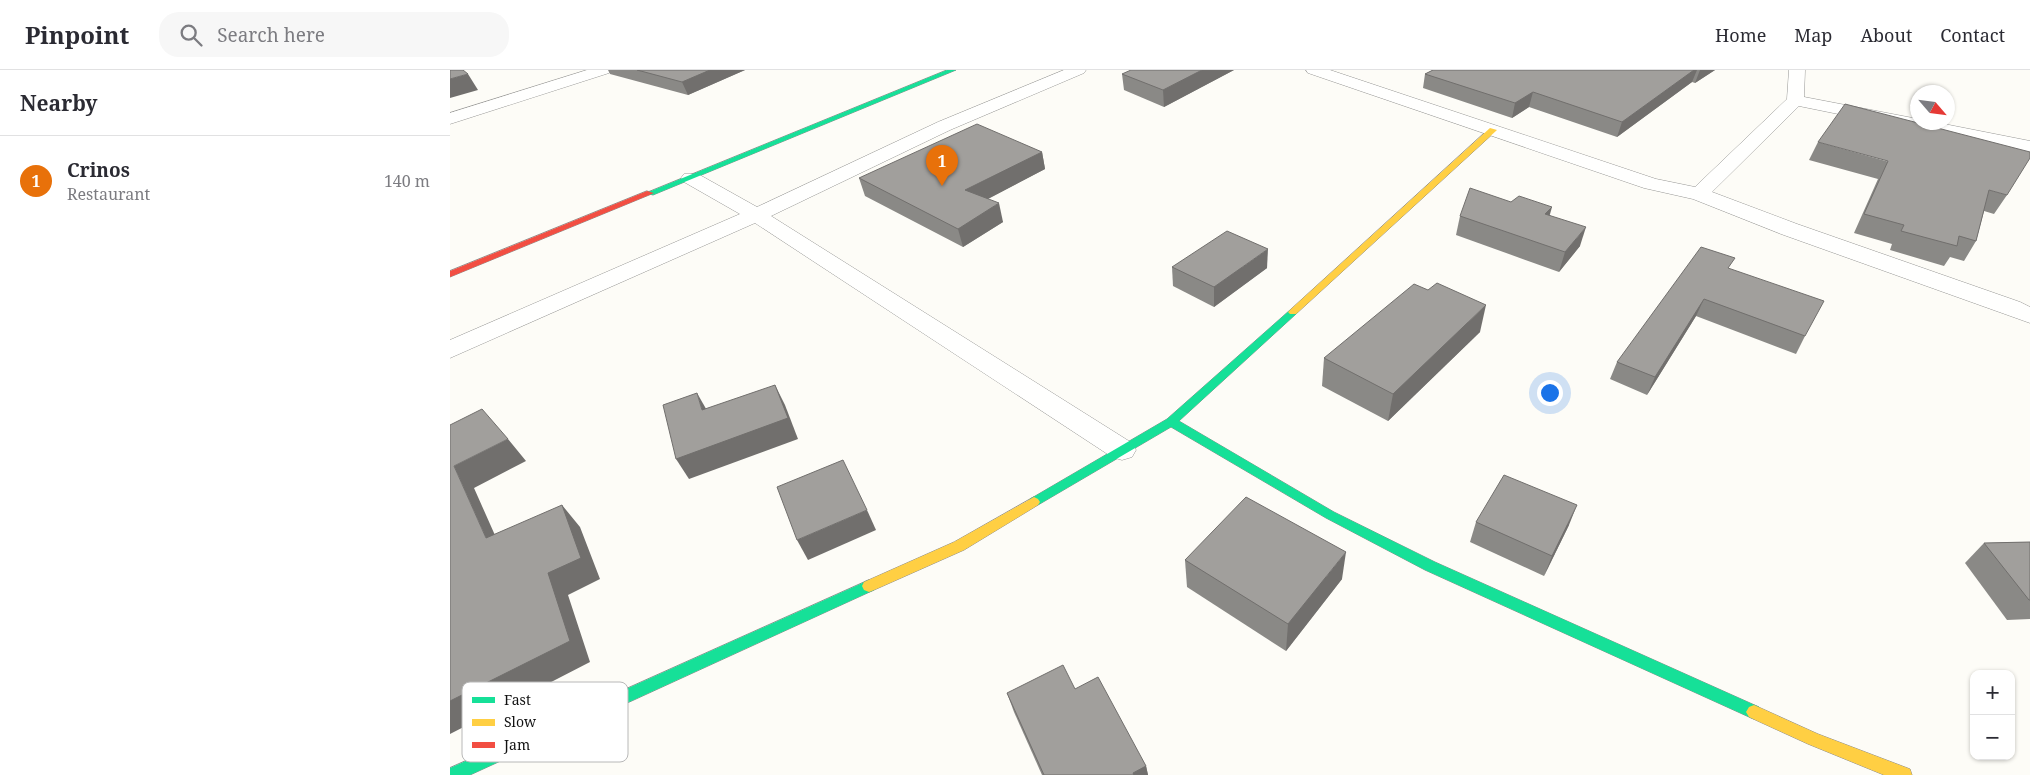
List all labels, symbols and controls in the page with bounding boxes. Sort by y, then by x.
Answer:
search box [159,12,509,57]
text: Pinpoint [25,18,129,51]
icon: search [177,21,205,49]
text: Search here [217,22,325,48]
text: Home [1715,23,1766,47]
text: Map [1794,23,1832,47]
text: About [1860,23,1912,47]
text: Contact [1940,23,2005,47]
north arrow [1910,85,1955,130]
text: Nearby [20,89,98,117]
pin: 1 [926,145,958,186]
text: Crinos [67,157,130,183]
text: 1 [31,170,41,192]
text: 140 m [384,170,430,192]
text: Restaurant [67,183,150,205]
your location [1537,380,1563,406]
map controls [1970,670,2015,760]
button: + [1970,670,2015,715]
legend [462,682,628,762]
text: Fast [504,690,531,709]
text: Slow [504,712,537,731]
button: − [1970,715,2015,760]
text: Jam [503,735,530,754]

